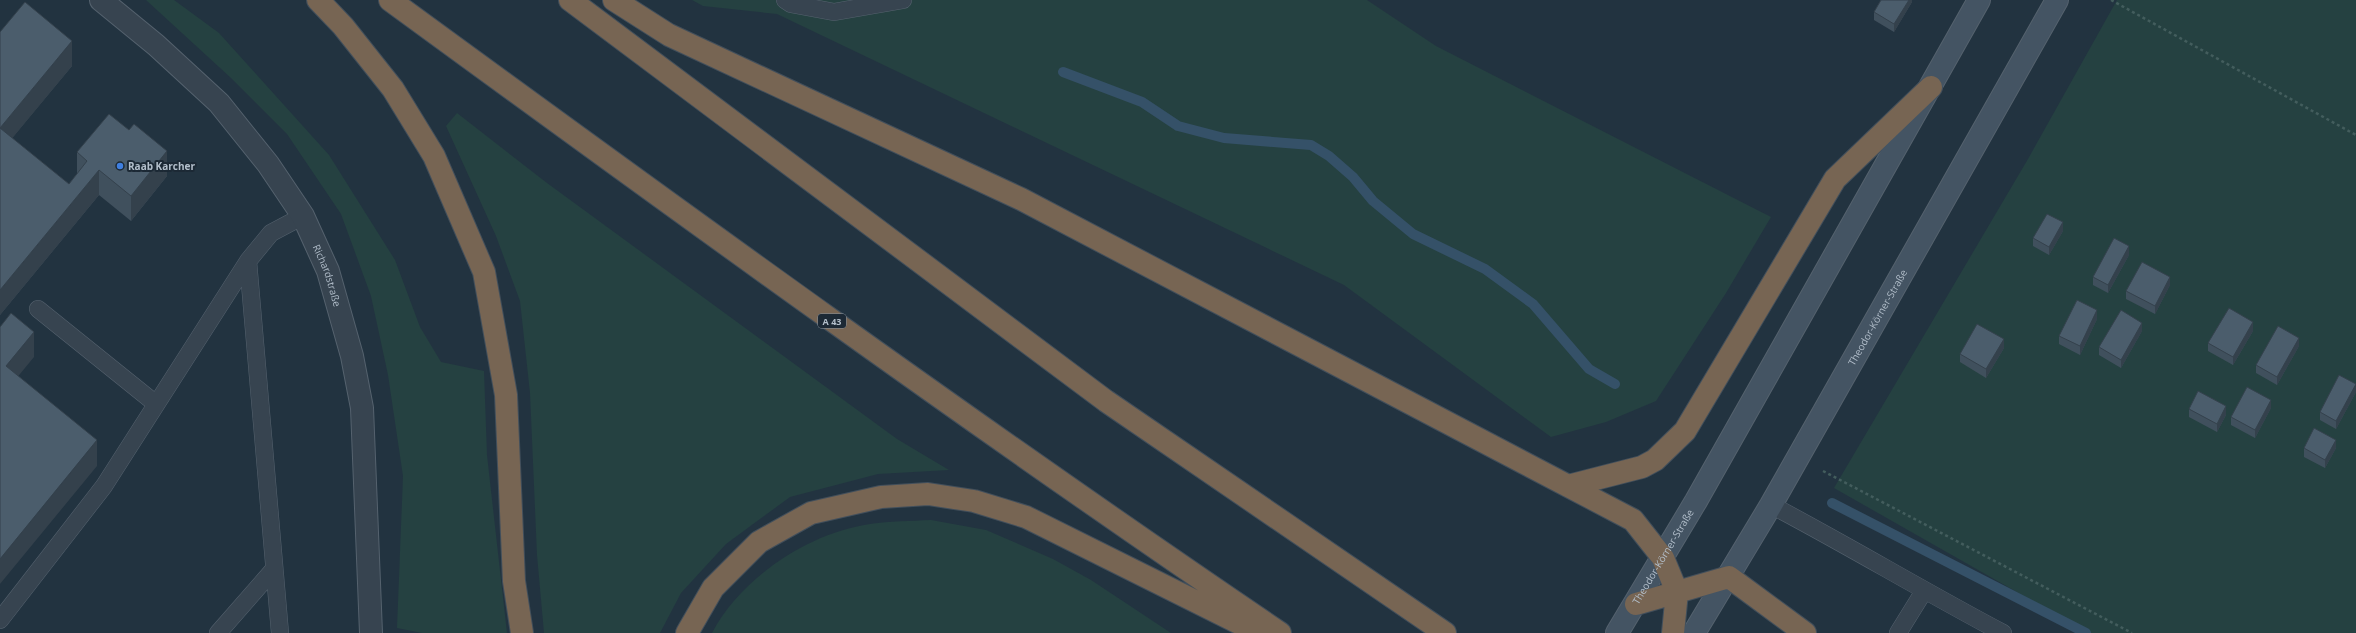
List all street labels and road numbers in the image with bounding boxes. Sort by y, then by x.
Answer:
street label: Richardstraße [310,242,345,308]
street label: Theodor-Körner-Straße [1844,266,1910,368]
road number: A 43 [818,314,846,328]
street label: Theodor-Körner-Straße [1629,506,1697,607]

